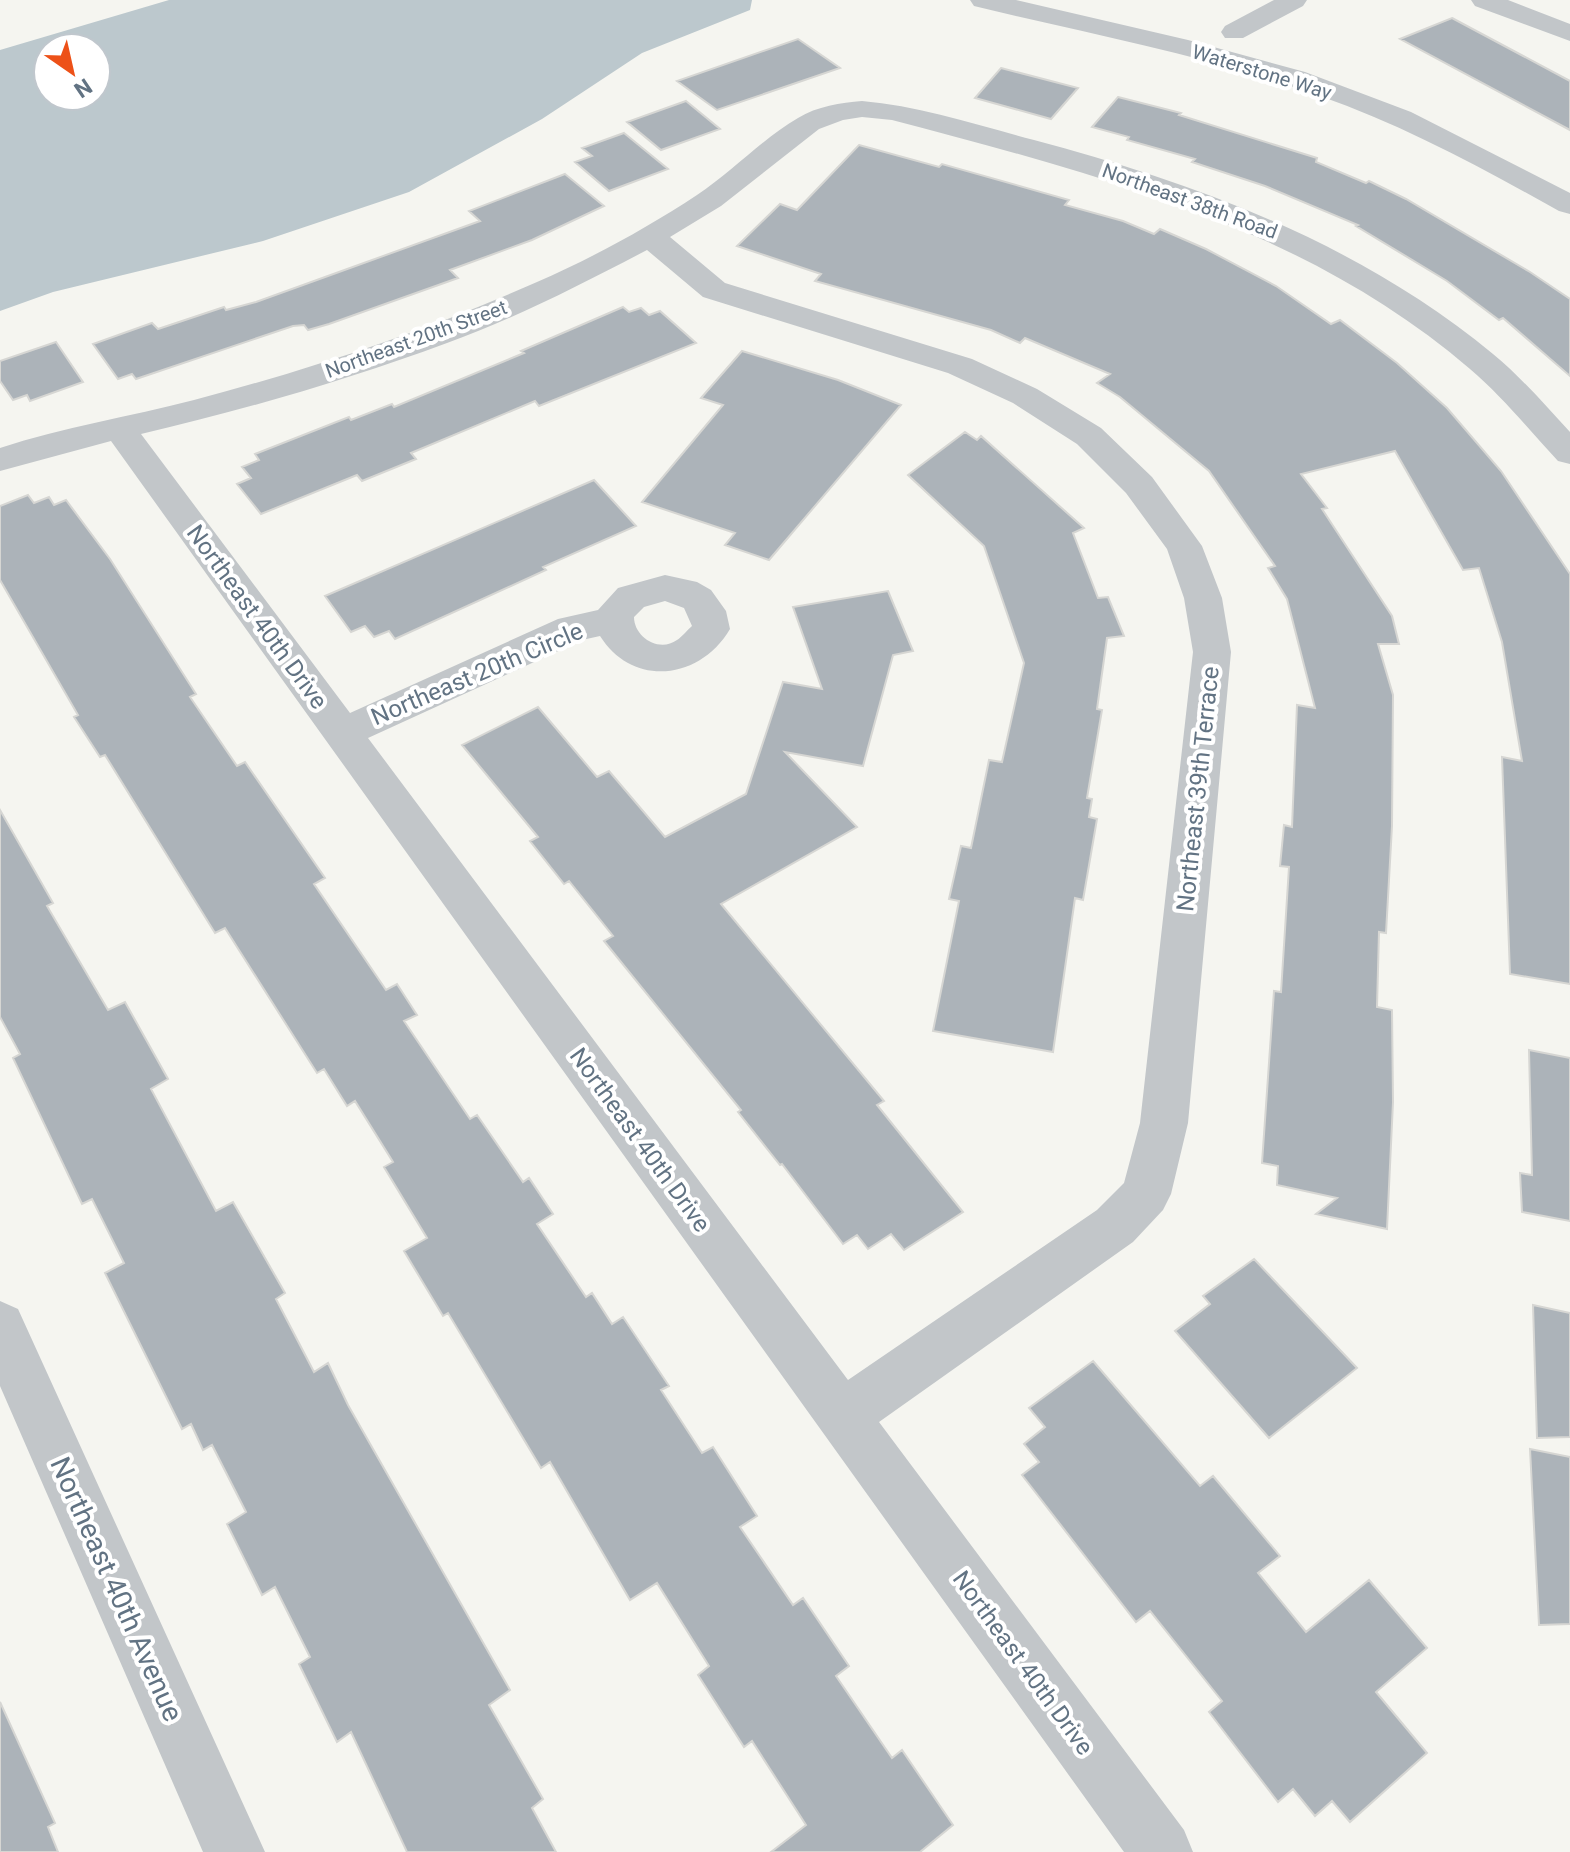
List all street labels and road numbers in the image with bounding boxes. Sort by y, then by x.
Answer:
street label: Waterstone Way [1189,39,1335,105]
street label: Northeast 38th Road [1099,158,1281,244]
street label: Northeast 20th Street [322,295,510,383]
street label: Northeast 40th Drive [181,520,333,714]
street label: Northeast 20th Circle [367,617,587,731]
street label: Northeast 39th Terrace [1171,665,1225,913]
street label: Northeast 40th Drive [564,1043,716,1237]
street label: Northeast 40th Avenue [43,1452,190,1727]
street label: Northeast 40th Drive [947,1566,1099,1760]

